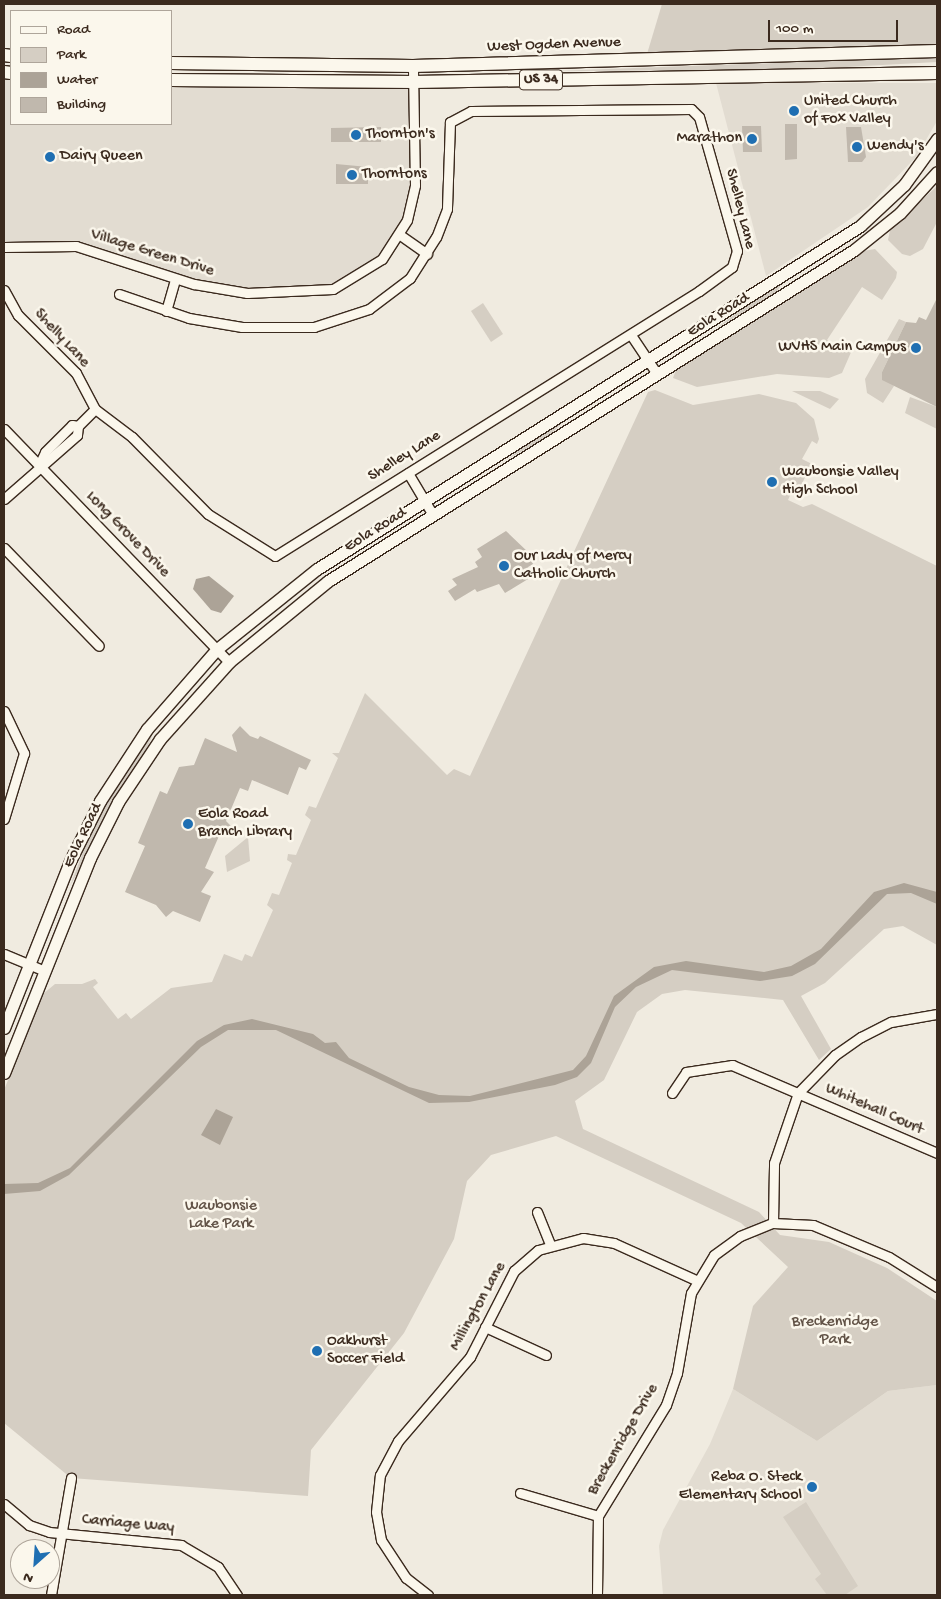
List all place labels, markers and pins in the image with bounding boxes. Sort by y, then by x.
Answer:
place label: United Church of Fox Valley [804,92,897,130]
marker: United Church of Fox Valley [788,105,800,117]
place label: Thornton's [366,125,435,145]
marker: Thornton's [350,129,362,141]
place label: Marathon [676,129,742,149]
marker: Marathon [746,133,758,145]
place label: Wendy's [867,137,924,157]
marker: Wendy's [851,141,863,153]
place label: Dairy Queen [60,147,142,167]
marker: Dairy Queen [44,151,56,163]
place label: Thorntons [362,165,427,185]
marker: Thorntons [346,169,358,181]
place label: WVHS Main Campus [778,338,906,358]
marker: WVHS Main Campus [910,342,922,354]
place label: Waubonsie Valley High School [782,463,899,501]
marker: Waubonsie Valley High School [766,476,778,488]
place label: Our Lady of Mercy Catholic Church [514,547,632,585]
marker: Our Lady of Mercy Catholic Church [498,560,510,572]
place label: Eola Road Branch Library [198,805,292,843]
marker: Eola Road Branch Library [182,818,194,830]
place label: Oakhurst Soccer Field [327,1332,404,1370]
marker: Oakhurst Soccer Field [311,1345,323,1357]
place label: Reba O. Steck Elementary School [679,1468,802,1506]
marker: Reba O. Steck Elementary School [806,1481,818,1493]

